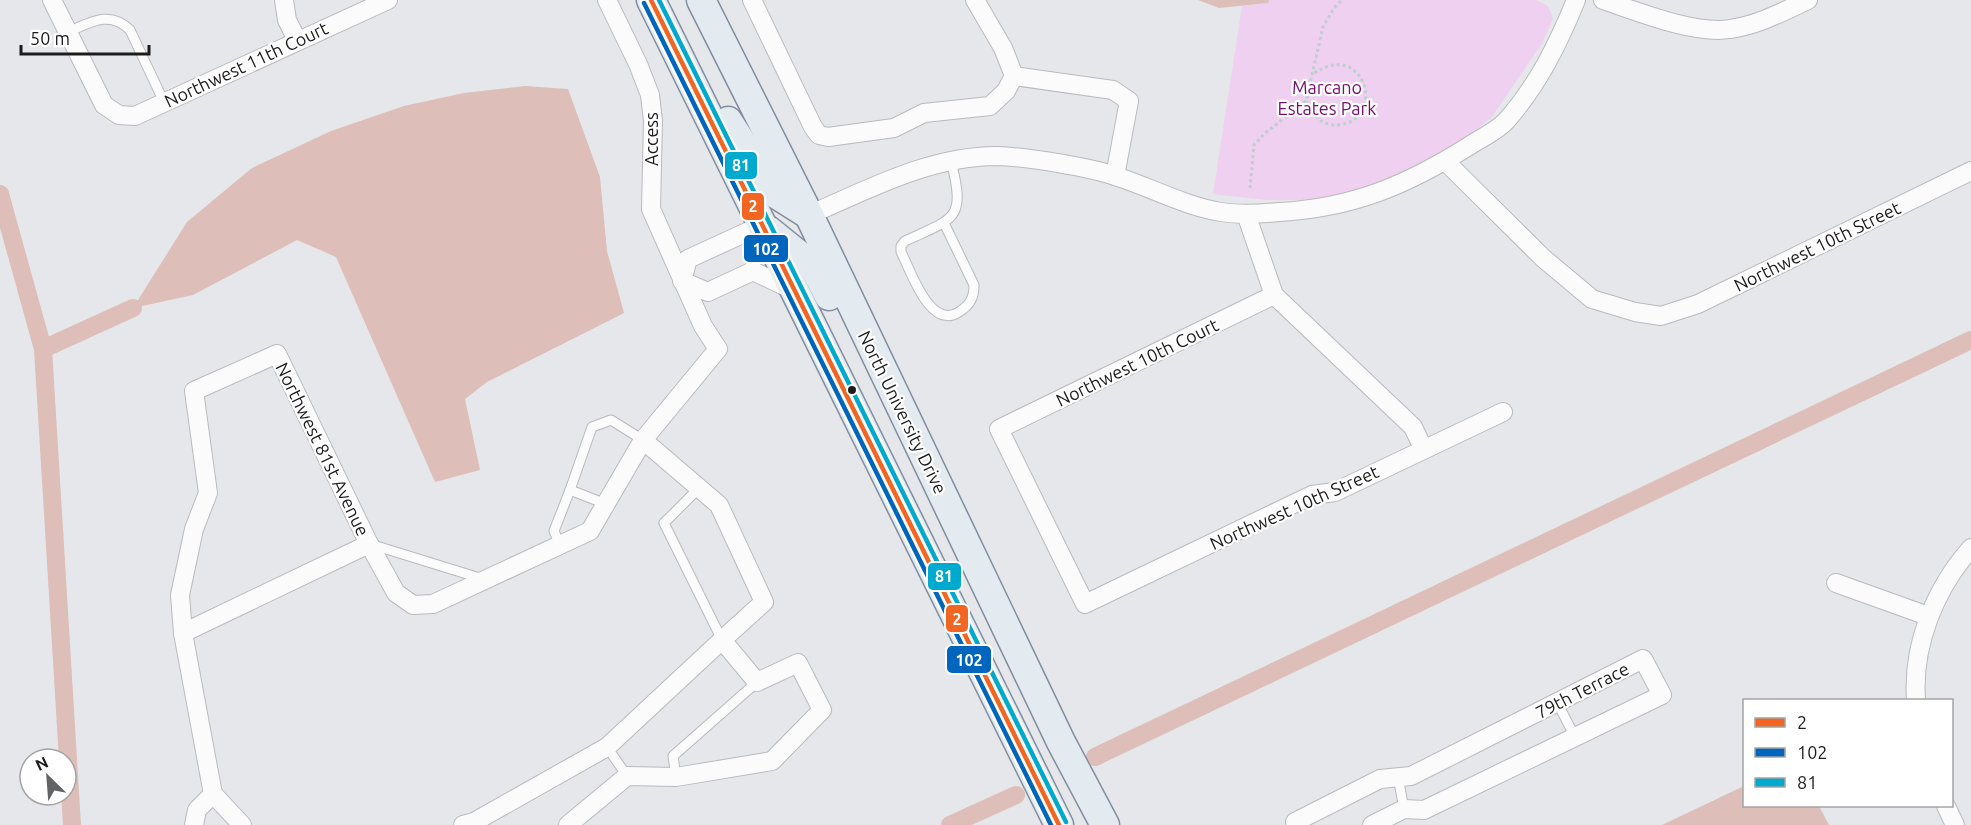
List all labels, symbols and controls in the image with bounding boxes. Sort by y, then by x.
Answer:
street label: Northwest 11th Court [161,17,331,111]
scale bar [21,18,148,56]
text: 50 m [30,28,70,48]
park label: Marcano Estates Park [1278,77,1376,118]
street label: Access [641,112,661,166]
line badge: 81 [724,151,758,180]
text: 81 [732,156,750,174]
line badge: 2 [741,192,765,221]
text: 2 [748,197,758,215]
street label: Northwest 10th Street [1731,197,1903,295]
line badge: 102 [743,234,789,263]
text: 102 [752,240,780,258]
street label: Northwest 10th Court [1053,314,1221,410]
street label: North University Drive [855,327,951,497]
street label: Northwest 81st Avenue [272,359,374,539]
unlabelled marker [846,384,858,396]
street label: Northwest 10th Street [1207,461,1381,553]
line badge: 81 [927,562,962,591]
text: 81 [935,567,953,585]
line badge: 2 [945,604,969,633]
text: 2 [952,610,962,628]
line badge: 102 [946,645,992,674]
text: 102 [955,651,983,669]
street label: 79th Terrace [1532,658,1632,722]
legend [1743,699,1953,807]
text: 2 [1797,712,1807,732]
text: 102 [1797,742,1827,762]
north arrow [18,747,78,807]
text: N [32,753,51,774]
text: 81 [1797,772,1817,792]

